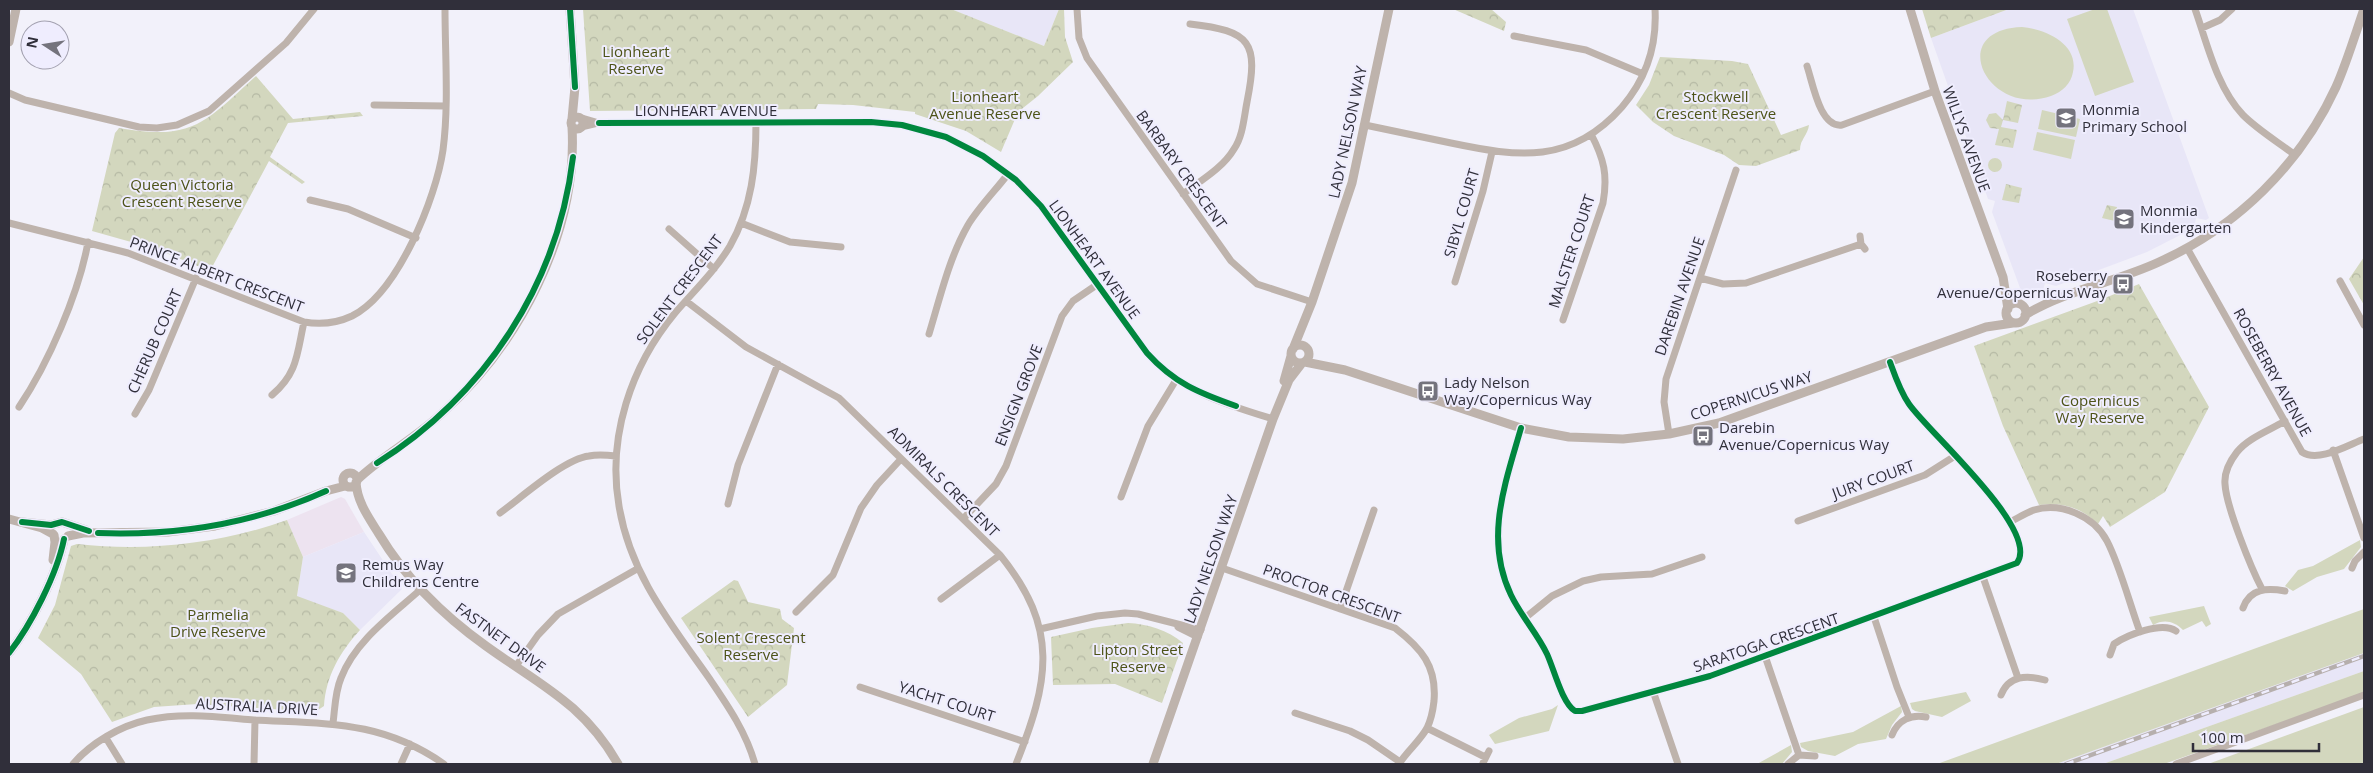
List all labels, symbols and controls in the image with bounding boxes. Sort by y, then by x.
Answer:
north arrow [20,20,70,70]
text: N [21,35,42,50]
park label: Lionheart Reserve [602,41,670,78]
street label: LADY NELSON WAY [1323,63,1371,200]
street label: WILLYS AVENUE [1939,83,1995,195]
park label: Lionheart Avenue Reserve [929,86,1041,123]
park label: Stockwell Crescent Reserve [1656,86,1776,123]
place label: Monmia Primary School [2082,99,2187,136]
street label: LIONHEART AVENUE [635,100,777,120]
street label: BARBARY CRESCENT [1132,106,1232,233]
school or university icon: Monmia Primary School [2054,106,2078,130]
street label: SIBYL COURT [1439,165,1483,260]
park label: Queen Victoria Crescent Reserve [122,174,242,211]
street label: MALSTER COURT [1543,191,1599,310]
street label: LIONHEART AVENUE [1045,195,1145,323]
place label: Monmia Kindergarten [2140,200,2231,237]
school or university icon: Monmia Kindergarten [2112,207,2136,231]
street label: SOLENT CRESCENT [631,230,727,348]
street label: PRINCE ALBERT CRESCENT [127,232,308,317]
street label: DAREBIN AVENUE [1649,234,1709,358]
place label: Roseberry Avenue/Copernicus Way [1937,265,2107,302]
bus stop icon: Roseberry Avenue/Copernicus Way [2111,272,2135,296]
street label: CHERUB COURT [122,285,186,396]
street label: ROSEBERRY AVENUE [2229,304,2317,440]
street label: ENSIGN GROVE [989,341,1047,449]
street label: COPERNICUS WAY [1687,366,1815,424]
place label: Lady Nelson Way/Copernicus Way [1444,372,1592,409]
bus stop icon: Lady Nelson Way/Copernicus Way [1416,379,1440,403]
park label: Copernicus Way Reserve [2056,390,2144,427]
place label: Darebin Avenue/Copernicus Way [1719,417,1890,454]
street label: ADMIRALS CRESCENT [884,421,1004,541]
bus stop icon: Darebin Avenue/Copernicus Way [1691,424,1715,448]
street label: JURY COURT [1827,455,1918,504]
street label: LADY NELSON WAY [1179,491,1242,626]
place label: Remus Way Childrens Centre [362,554,479,591]
street label: PROCTOR CRESCENT [1260,559,1404,627]
school or university icon: Remus Way Childrens Centre [334,561,358,585]
street label: FASTNET DRIVE [452,597,550,677]
park label: Parmelia Drive Reserve [170,604,266,641]
street label: SARATOGA CRESCENT [1690,607,1842,676]
park label: Solent Crescent Reserve [696,627,806,664]
park label: Lipton Street Reserve [1093,639,1183,676]
street label: YACHT COURT [896,676,998,726]
street label: AUSTRALIA DRIVE [195,693,319,719]
scale bar [2193,720,2319,752]
text: 100 m [2200,727,2244,747]

